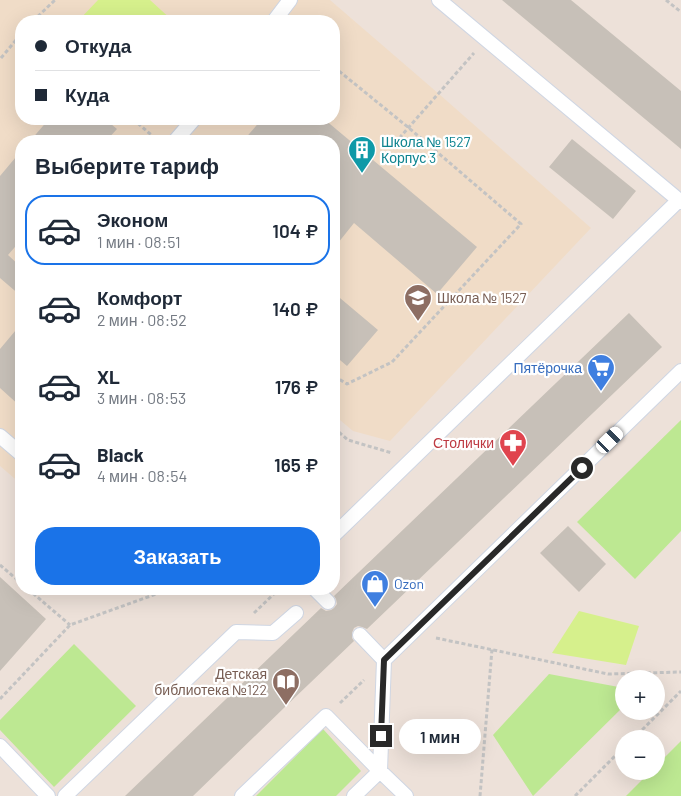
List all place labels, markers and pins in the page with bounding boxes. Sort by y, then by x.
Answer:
place label: Школа № 1527 Корпус 3 [381,133,471,166]
building icon: Школа № 1527 Корпус 3 [347,135,377,174]
school or university icon: Школа № 1527 [403,283,433,322]
place label: Школа № 1527 [437,289,527,306]
supermarket icon: Пятёрочка [586,353,616,392]
place label: Пятёрочка [513,359,582,376]
pharmacy icon: Столички [498,428,528,467]
place label: Столички [433,434,494,451]
shop icon: Ozon [360,569,390,608]
place label: Ozon [394,575,424,592]
place label: Детская библиотека №122 [154,665,267,698]
library icon: Детская библиотека №122 [271,667,301,706]

